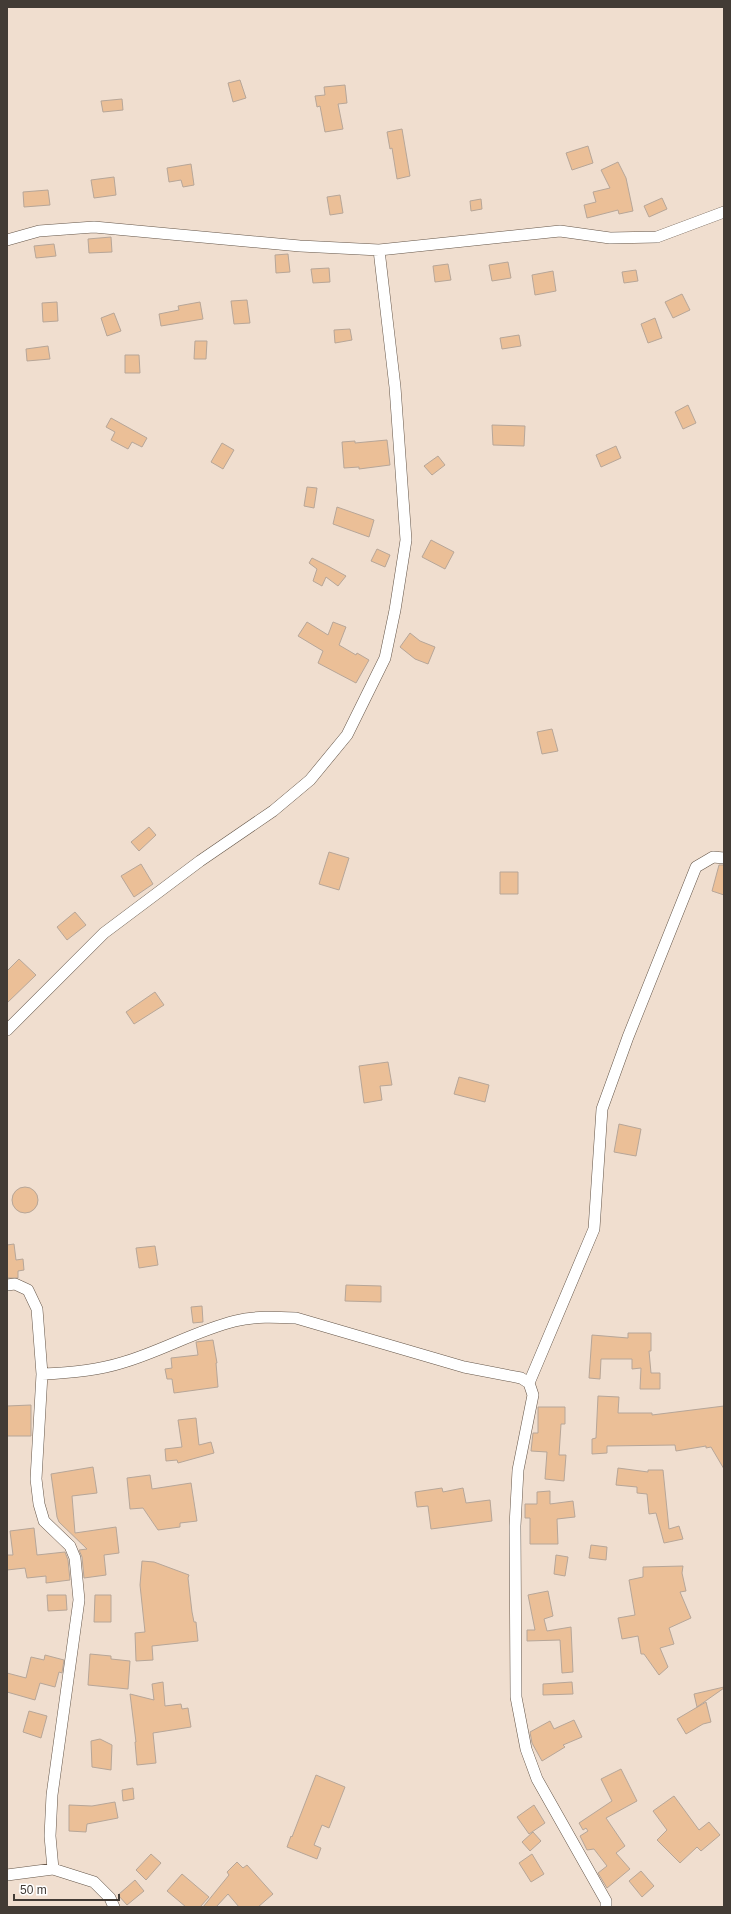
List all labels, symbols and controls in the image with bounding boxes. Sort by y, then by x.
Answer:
scale bar [14,1876,119,1902]
text: 50 m [20,1883,47,1897]

